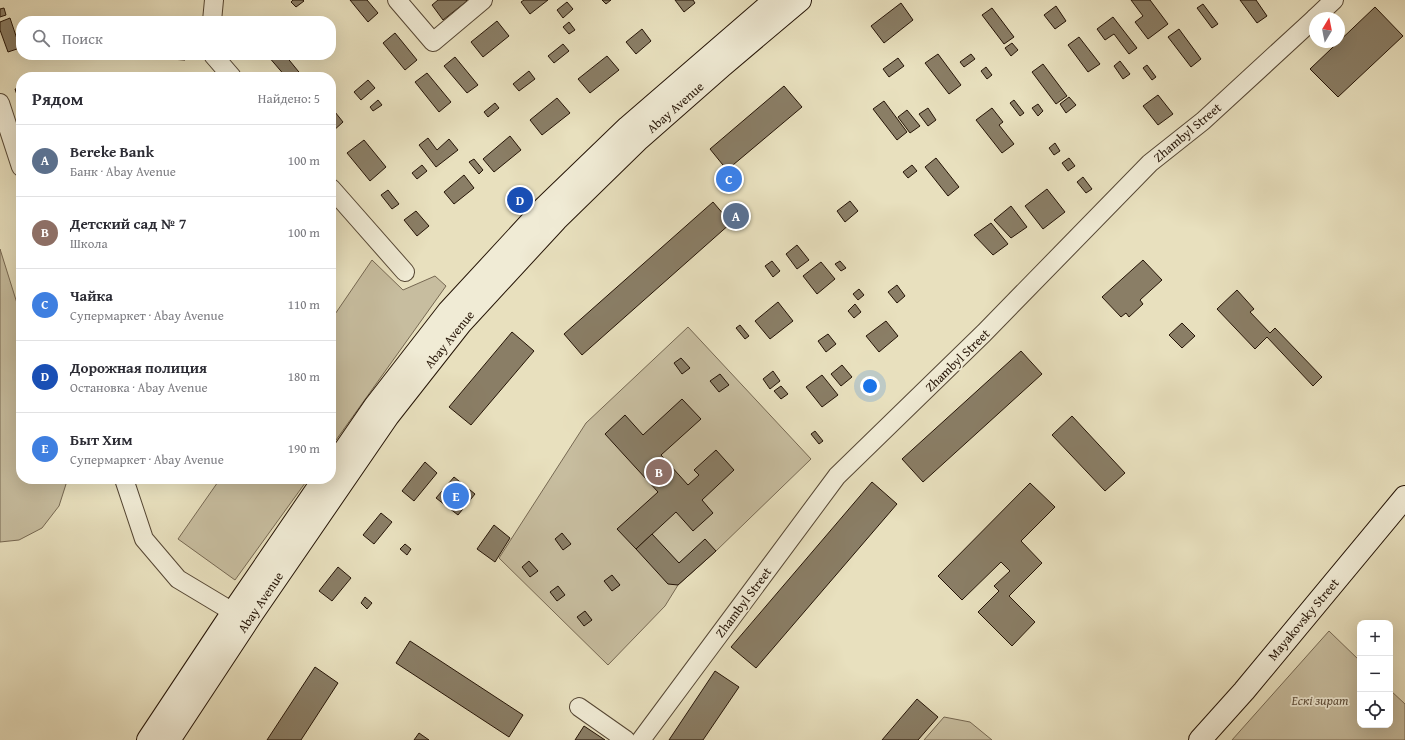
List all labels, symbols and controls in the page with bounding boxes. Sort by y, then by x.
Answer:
north arrow [1309,12,1345,48]
search box [16,16,336,60]
icon: search [30,27,52,49]
text: Поиск [62,28,103,49]
street label: Abay Avenue [643,77,708,138]
text: Рядом [32,86,83,111]
text: Найдено: 5 [258,89,320,108]
street label: Zhambyl Street [1149,98,1226,167]
text: Bereke Bank [70,141,154,162]
text: A [41,151,49,170]
text: 100 m [288,151,320,170]
text: Банк · Abay Avenue [70,162,176,181]
pin: C [716,164,742,194]
pin: D [507,185,533,215]
pin: A [723,201,749,231]
text: Детский сад № 7 [70,213,186,234]
text: B [41,223,49,242]
text: 100 m [288,223,320,242]
text: Школа [70,234,108,253]
text: Чайка [70,285,113,306]
text: C [41,295,49,314]
text: 110 m [288,295,320,314]
text: Супермаркет · Abay Avenue [70,306,224,325]
street label: Abay Avenue [420,306,479,373]
street label: Zhambyl Street [921,324,994,396]
text: Дорожная полиция [70,357,207,378]
text: D [41,367,49,386]
text: 180 m [288,367,320,386]
your location [860,376,880,396]
text: Остановка · Abay Avenue [70,378,208,397]
text: Быт Хим [70,429,132,450]
text: E [42,439,48,458]
text: 190 m [288,439,320,458]
text: Супермаркет · Abay Avenue [70,450,224,469]
pin: B [646,457,672,487]
pin: E [443,481,469,511]
street label: Zhambyl Street [711,563,776,641]
street label: Abay Avenue [233,568,288,637]
street label: Mayakovsky Street [1263,574,1344,665]
map controls [1357,620,1393,728]
button: + [1357,620,1393,656]
button: − [1357,656,1393,692]
park label: Ескі зират [1291,691,1349,710]
button: locate [1357,692,1393,728]

